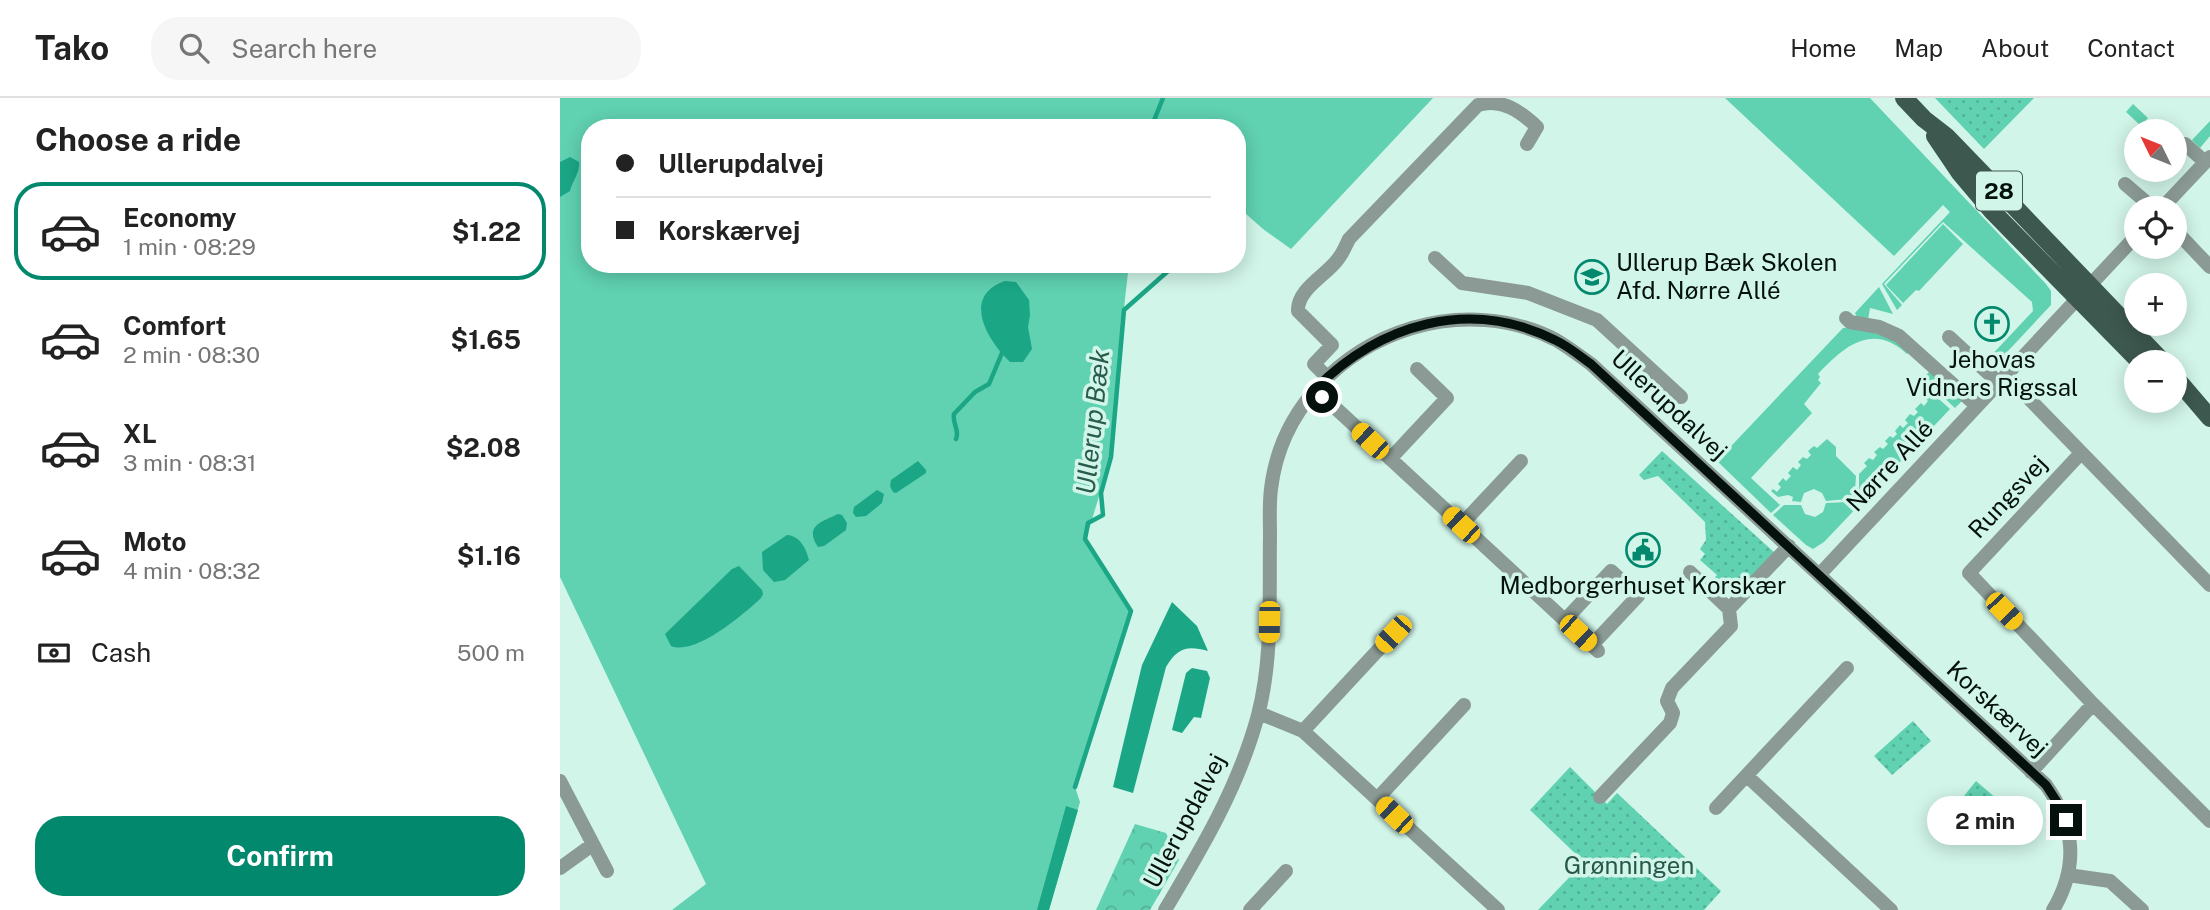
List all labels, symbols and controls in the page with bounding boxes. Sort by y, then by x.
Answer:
search box [151,17,641,80]
text: Tako [35,29,109,67]
icon: search [175,29,213,67]
text: Search here [231,33,377,64]
text: Home [1790,34,1856,62]
text: Map [1894,34,1943,62]
text: About [1981,34,2049,62]
text: Contact [2087,34,2175,62]
north arrow [2124,119,2188,182]
map controls [2124,119,2187,413]
text: Choose a ride [35,121,241,158]
text: Ullerupdalvej [658,148,824,179]
road number: 28 [1976,172,2022,211]
button: locate [2124,196,2187,259]
icon: car [39,200,102,263]
text: Economy [123,202,236,233]
text: Korskærvej [658,215,800,246]
text: $1.22 [452,216,521,247]
text: 1 min · 08:29 [123,233,256,260]
place label: Ullerup Bæk Skolen Afd. Nørre Allé [1616,248,1837,304]
school or university icon: Ullerup Bæk Skolen Afd. Nørre Allé [1573,258,1611,296]
button: + [2124,273,2187,336]
church icon: Jehovas Vidners Rigssal [1973,305,2011,343]
icon: car [39,308,102,371]
text: Comfort [123,310,226,341]
text: $1.65 [450,324,521,355]
text: 2 min · 08:30 [123,341,260,368]
street label: Ullerupdalvej [1606,344,1733,465]
place label: Jehovas Vidners Rigssal [1906,345,2078,401]
water label: Ullerup Bæk [1069,348,1116,496]
button: − [2124,350,2187,413]
route start [1306,381,1338,413]
street label: Nørre Allé [1840,414,1938,517]
icon: car [39,416,102,479]
text: XL [123,418,157,449]
car [1348,419,1393,463]
text: $2.08 [446,432,521,463]
text: 3 min · 08:31 [123,449,256,476]
street label: Rungsvej [1962,449,2052,543]
car [1439,503,1484,547]
icon: car [39,524,102,587]
text: Moto [123,526,186,557]
public building icon: Medborgerhuset Korskær [1624,531,1662,569]
text: $1.16 [457,540,521,571]
text: 4 min · 08:32 [123,557,261,584]
place label: Medborgerhuset Korskær [1500,571,1786,599]
car [1982,589,2027,633]
car [1259,601,1280,643]
car [1371,611,1416,657]
car [1556,611,1601,655]
icon: cash [35,634,73,672]
text: Cash [91,637,151,668]
text: 500 m [457,639,525,666]
street label: Korskærvej [1942,655,2054,762]
street label: Ullerupdalvej [1137,749,1231,892]
car [1372,793,1417,837]
callout: 2 min [1926,796,2042,844]
route end [2050,804,2082,836]
text: 2 min [1955,807,2015,834]
button: Confirm [35,816,525,896]
park label: Grønningen [1564,851,1694,879]

